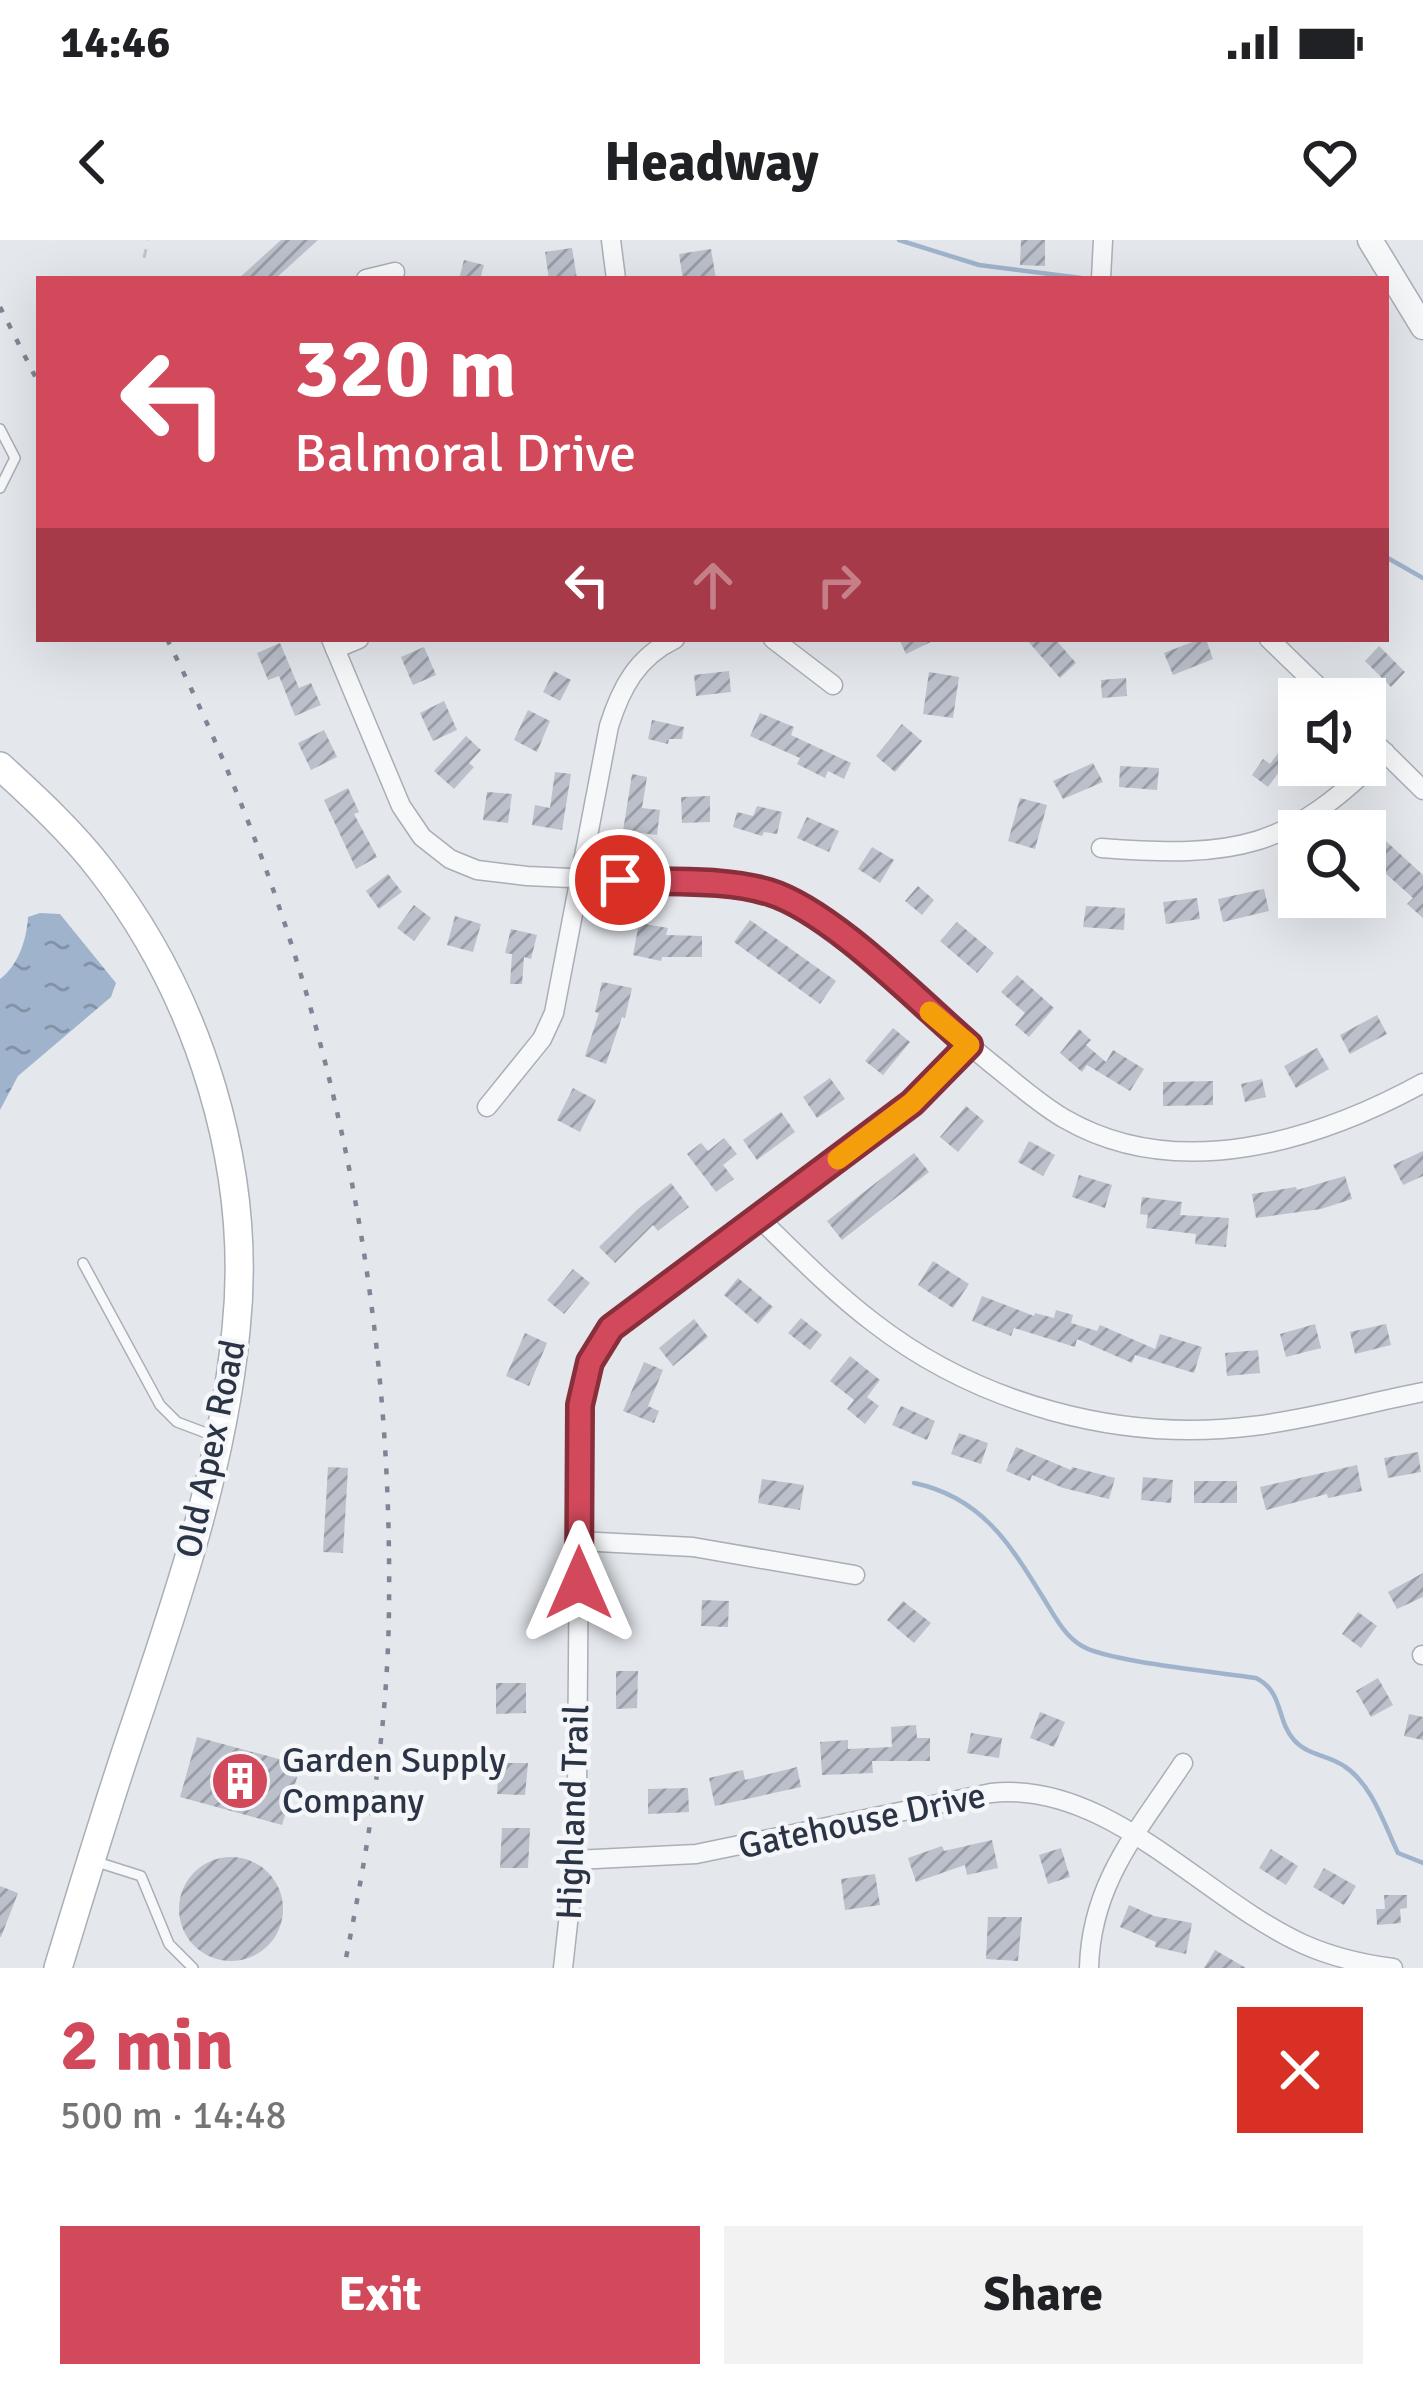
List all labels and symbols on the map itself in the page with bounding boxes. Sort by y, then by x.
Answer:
pin [569,829,671,931]
street label: Old Apex Road [166,1336,256,1562]
position arrow [516,1520,642,1646]
street label: Highland Trail [547,1703,599,1921]
place label: Garden Supply Company [282,1738,506,1824]
building icon: Garden Supply Company [209,1750,271,1812]
street label: Gatehouse Drive [734,1773,990,1869]

